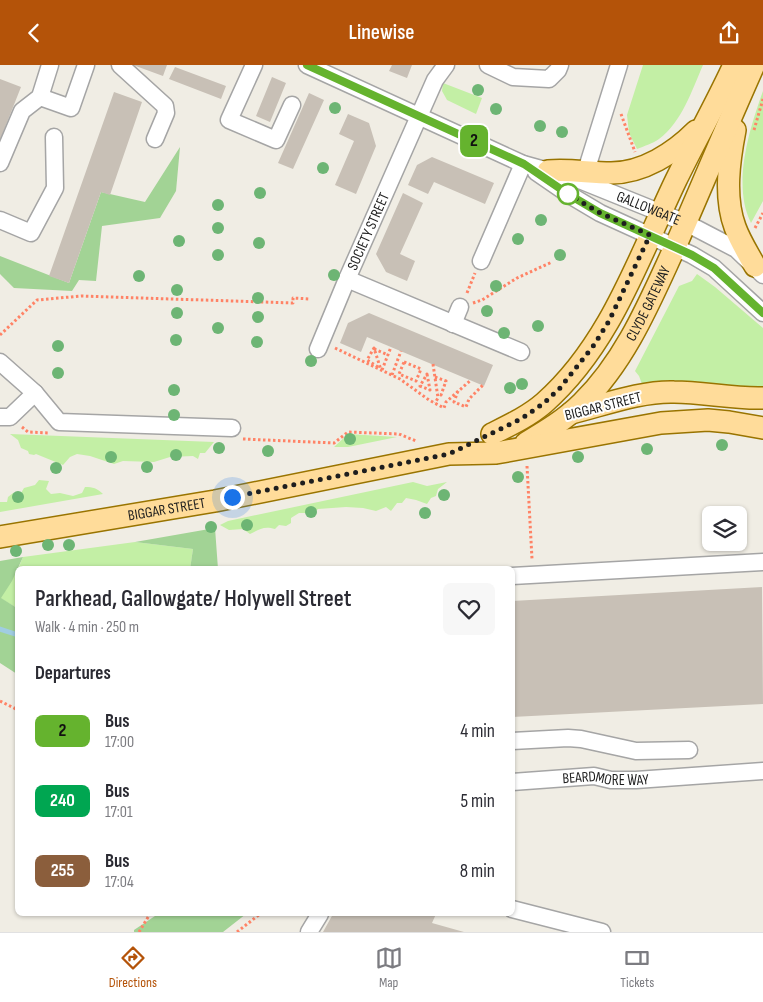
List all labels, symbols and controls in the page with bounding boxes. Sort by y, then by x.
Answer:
icon: back [20,19,48,47]
text: Linewise [348,19,415,46]
icon: share [715,19,743,47]
line badge: 2 [458,125,490,157]
text: 2 [470,130,478,151]
unlabelled marker [557,183,579,205]
street label: GALLOWGATE [614,187,683,230]
street label: SOCIETY STREET [343,190,394,273]
street label: CLYDE GATEWAY [622,263,675,345]
street label: BIGGAR STREET [563,388,643,425]
your location [220,485,245,510]
street label: BIGGAR STREET [127,494,207,525]
map controls [702,506,747,551]
button: layers [702,506,747,551]
button: heart [443,583,495,635]
text: Parkhead, Gallowgate/ Holywell Street [35,584,351,613]
text: Walk · 4 min · 250 m [35,618,139,637]
text: Departures [35,662,111,685]
text: Bus [105,710,130,733]
text: 2 [59,720,66,741]
text: 4 min [460,720,495,743]
text: 17:00 [105,733,134,752]
street label: BEARDMORE WAY [562,767,650,790]
text: Bus [105,780,130,803]
text: 240 [50,790,75,811]
text: 5 min [460,790,495,813]
text: 17:01 [105,803,133,822]
text: Bus [105,850,130,873]
text: 255 [51,860,74,881]
text: 8 min [460,860,495,883]
text: 17:04 [105,873,134,892]
tab: Directions [109,944,157,991]
tab: Map [375,944,403,991]
tab: Tickets [620,944,654,991]

